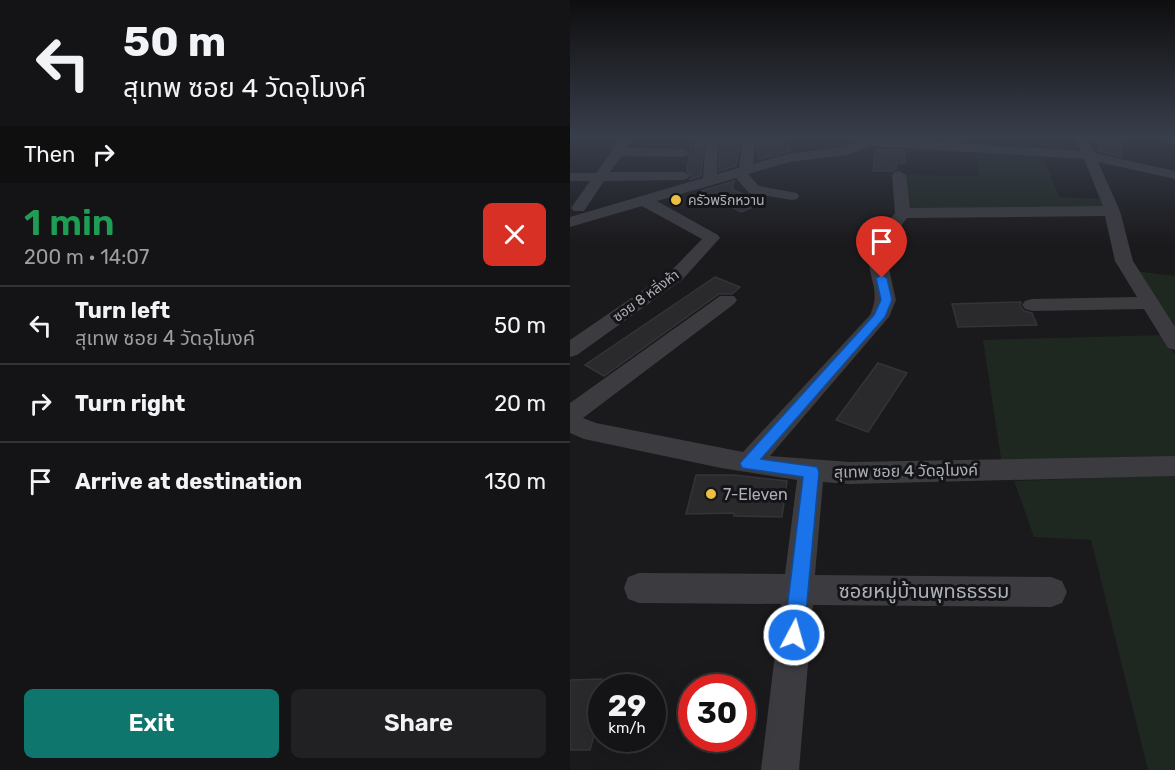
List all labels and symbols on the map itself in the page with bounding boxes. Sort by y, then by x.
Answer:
place label: ครัวพริกหวาน [688,192,765,209]
marker: ครัวพริกหวาน [669,193,683,207]
pin [856,216,907,278]
street label: ซอย 8 หลิ่งห้า [609,265,682,326]
street label: สุเทพ ซอย 4 วัดอุโมงค์ [834,460,978,482]
place label: 7-Eleven [723,485,788,504]
marker: 7-Eleven [704,487,718,501]
street label: ซอยหมู่บ้านพุทธธรรม [839,579,1009,604]
position arrow [762,603,826,667]
speed limit sign: 30 [678,674,756,752]

